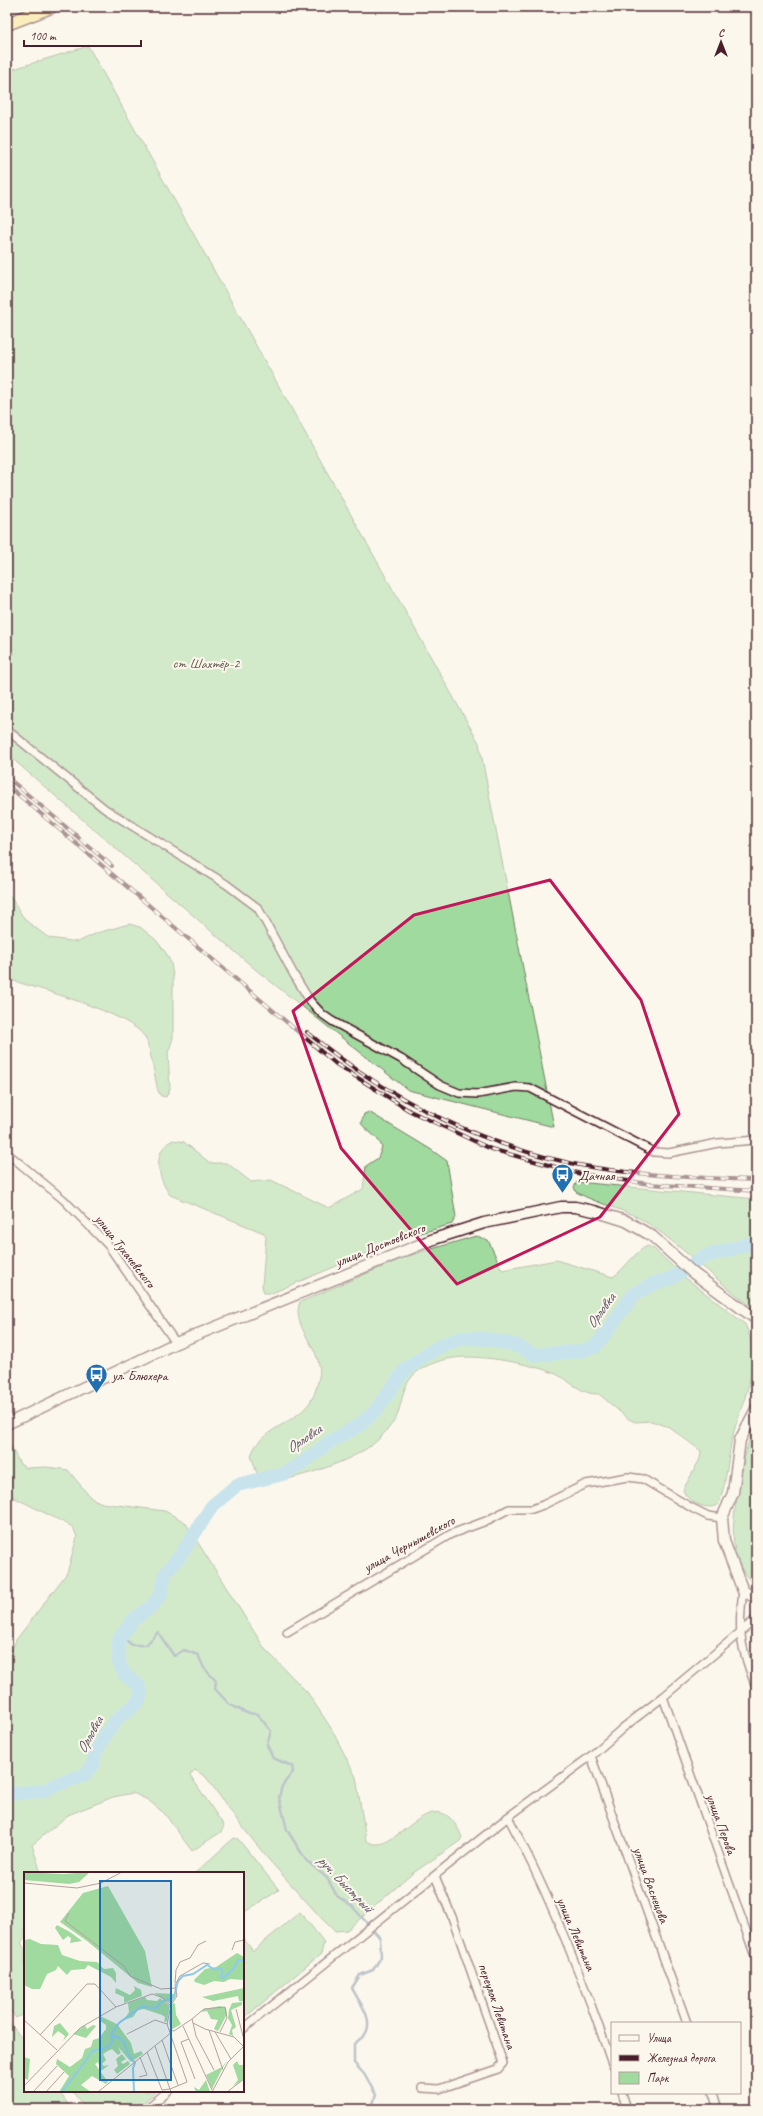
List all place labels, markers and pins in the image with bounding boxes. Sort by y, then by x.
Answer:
bus stop icon: Дачная [549,1162,575,1195]
place label: Дачная [578,1167,616,1184]
bus stop icon: ул. Блюхера [83,1362,109,1395]
place label: ул. Блюхера [111,1367,169,1384]

